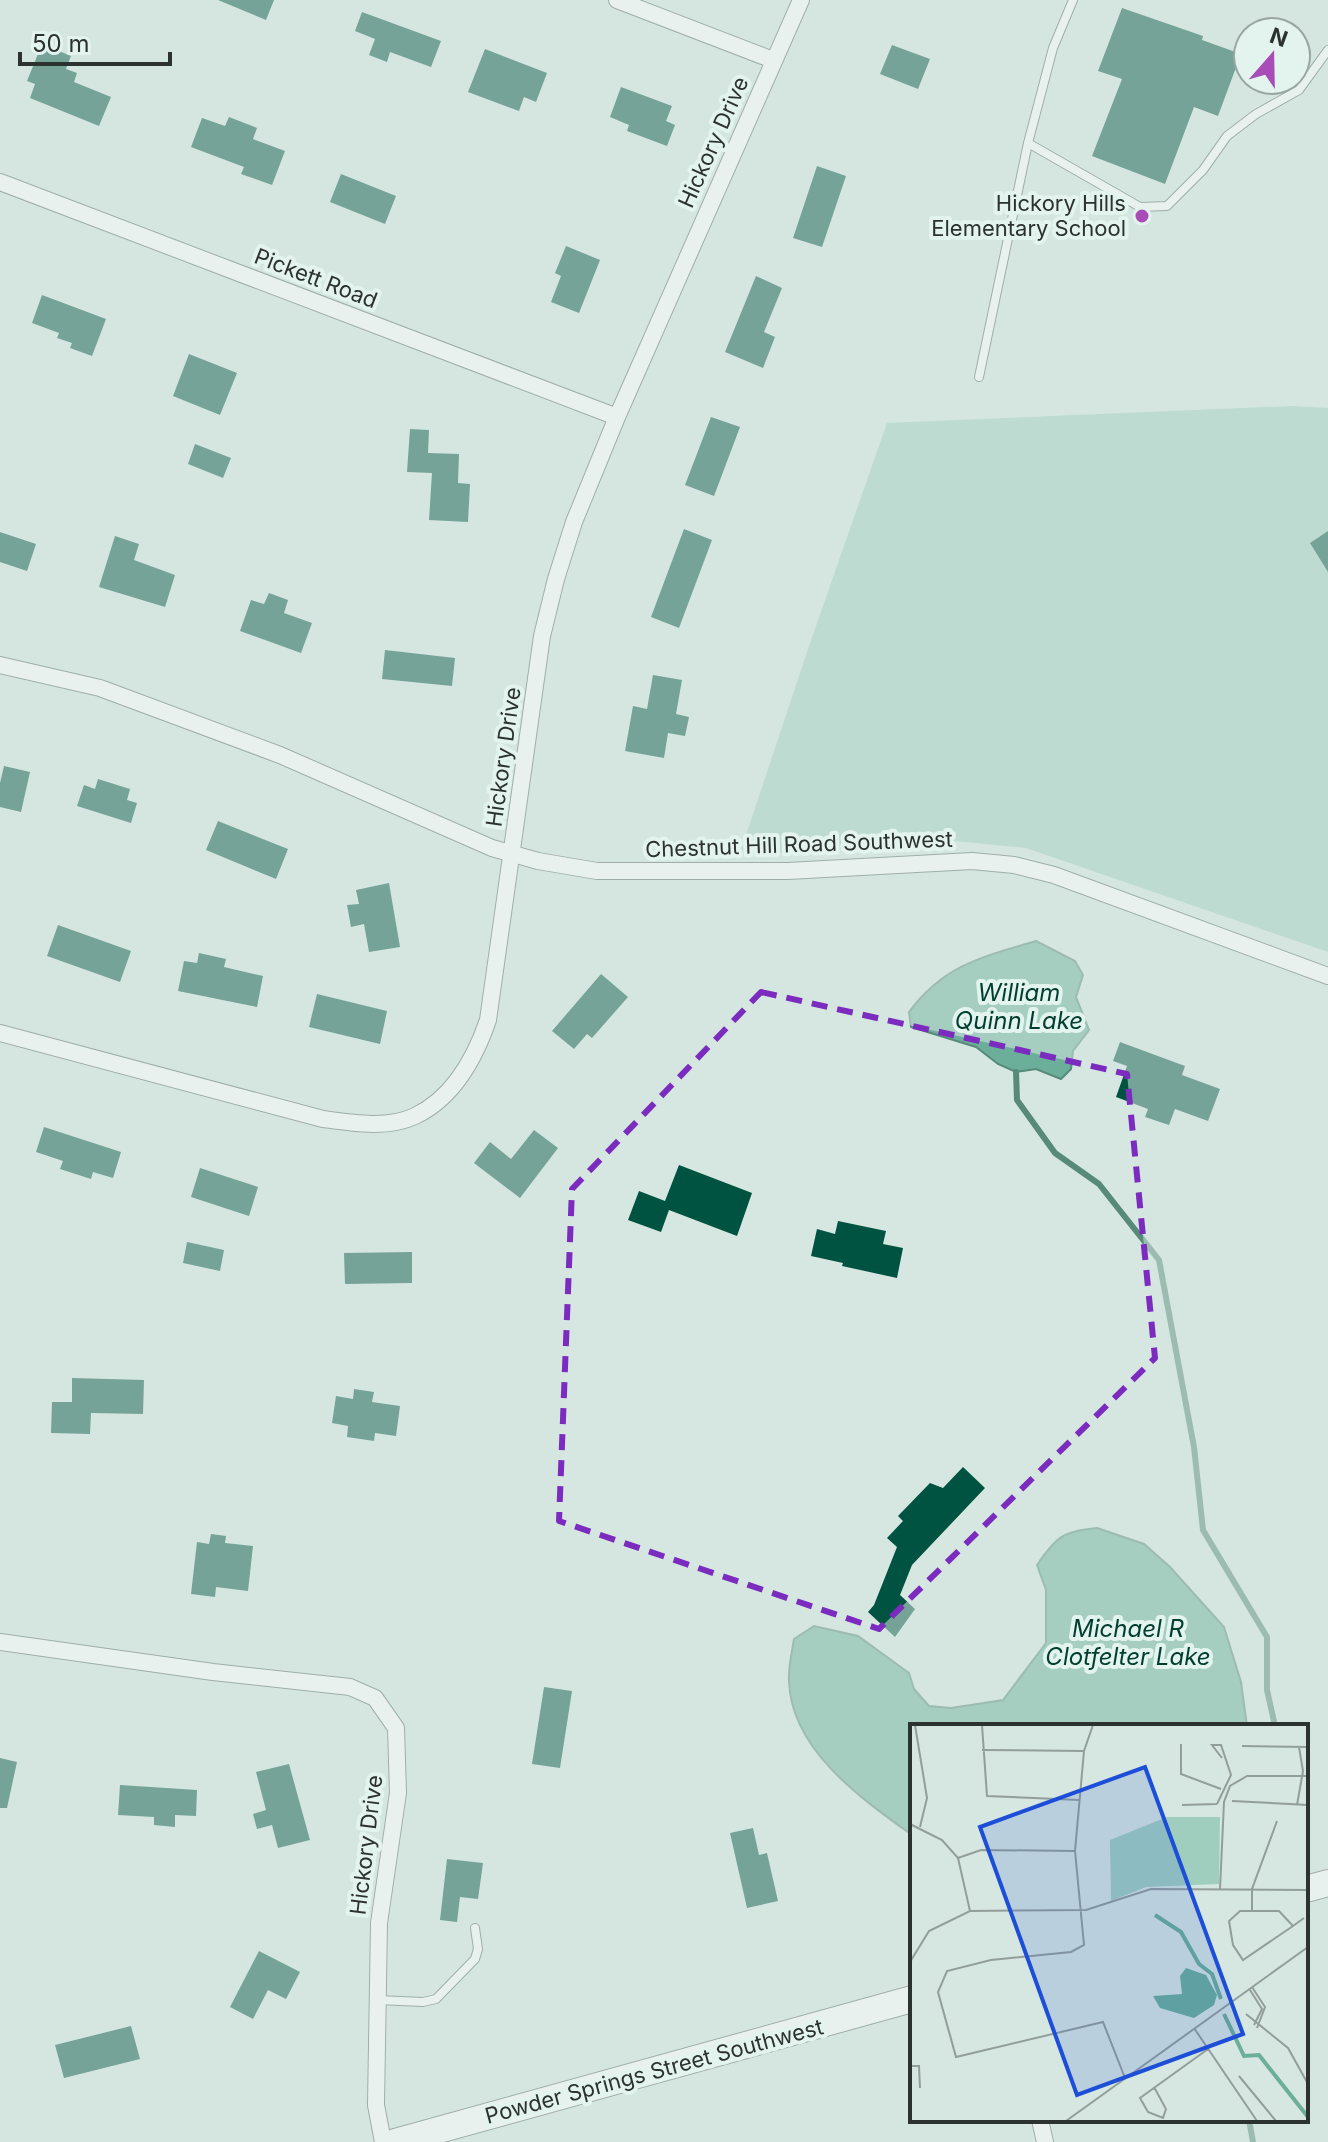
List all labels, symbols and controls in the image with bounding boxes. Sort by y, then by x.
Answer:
scale bar [20,16,170,66]
north arrow [1232,16,1312,96]
text: N [1267,22,1291,52]
text: 50 m [32,29,90,58]
street label: Hickory Drive [672,72,754,212]
place label: Hickory Hills Elementary School [931,190,1126,241]
marker: Hickory Hills Elementary School [1133,207,1151,225]
street label: Pickett Road [251,243,381,313]
street label: Hickory Drive [480,685,526,829]
street label: Chestnut Hill Road Southwest [645,826,953,862]
water label: William Quinn Lake [955,978,1083,1035]
water label: Michael R Clotfelter Lake [1045,1614,1211,1671]
inset map [910,1724,1308,2122]
street label: Hickory Drive [345,1774,387,1916]
street label: Powder Springs Street Southwest [482,2013,826,2129]

